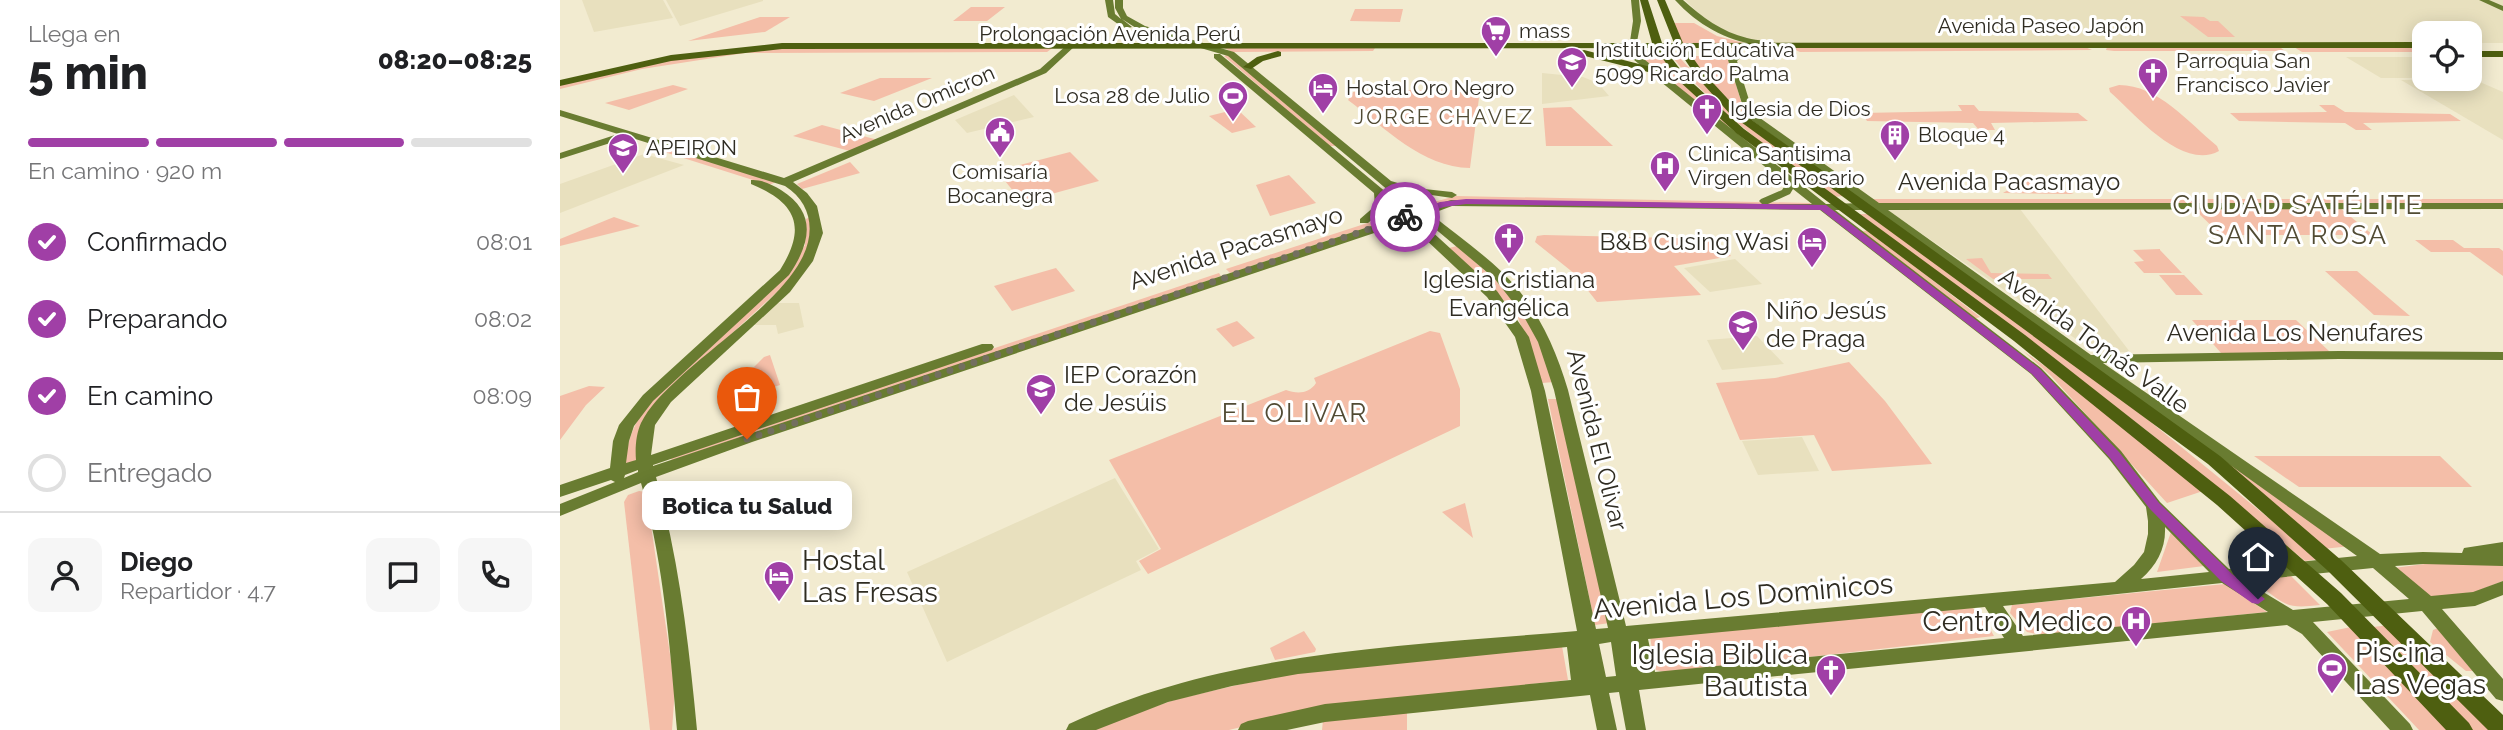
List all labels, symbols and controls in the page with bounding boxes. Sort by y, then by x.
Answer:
street label: Avenida Paseo Japón [1938,13,2144,38]
supermarket icon: mass [1479,14,1513,58]
place label: mass [1519,18,1570,43]
text: Llega en [28,20,121,47]
street label: Prolongación Avenida Perú [979,21,1241,46]
map controls [2412,21,2482,91]
button: locate [2412,21,2482,91]
place label: Institución Educativa 5099 Ricardo Palma [1595,37,1795,86]
text: 08:20–08:25 [378,45,532,75]
school or university icon: Institución Educativa 5099 Ricardo Palma [1555,45,1589,89]
text: 5 min [28,46,148,100]
place label: Parroquia San Francisco Javier [2176,48,2331,97]
church icon: Parroquia San Francisco Javier [2136,56,2170,100]
street label: Avenida Omicron [835,60,998,148]
hotel icon: Hostal Oro Negro [1306,71,1340,115]
place label: Hostal Oro Negro [1346,75,1514,100]
sports icon: Losa 28 de Julio [1216,79,1250,123]
place label: Losa 28 de Julio [1054,83,1210,108]
church icon: Iglesia de Dios [1690,92,1724,136]
place label: Iglesia de Dios [1730,96,1871,121]
district label: JORGE CHAVEZ [1354,104,1534,129]
public building icon: Comisaría Bocanegra [983,115,1017,159]
building icon: Bloque 4 [1878,118,1912,162]
place label: Bloque 4 [1918,122,2005,147]
school or university icon: APEIRON [606,131,640,175]
place label: APEIRON [646,135,737,160]
place label: Clinica Santisima Virgen del Rosario [1688,141,1865,190]
hospital icon: Clinica Santisima Virgen del Rosario [1648,149,1682,193]
text: En camino · 920 m [28,157,222,184]
place label: Comisaría Bocanegra [947,159,1053,208]
street label: Avenida Pacasmayo [1898,167,2120,196]
courier [1370,182,1440,252]
district label: CIUDAD SATÉLITE SANTA ROSA [2173,190,2423,250]
icon: bike [1386,198,1424,236]
street label: Avenida Pacasmayo [1126,199,1346,296]
church icon: Iglesia Cristiana Evangélica [1492,221,1526,265]
icon: check [28,223,66,261]
hotel icon: B&B Cusing Wasi [1795,225,1829,269]
text: Confirmado [87,227,227,257]
place label: B&B Cusing Wasi [1600,227,1789,256]
text: 08:01 [476,228,532,255]
street label: Avenida Tomás Valle [1994,262,2195,419]
place label: Iglesia Cristiana Evangélica [1423,265,1595,322]
place label: Niño Jesús de Praga [1766,296,1886,353]
icon: check [28,300,66,338]
text: Preparando [87,304,227,334]
text: 08:02 [474,305,532,332]
school or university icon: Niño Jesús de Praga [1726,308,1760,352]
street label: Avenida Los Nenufares [2167,318,2423,347]
street label: Avenida El Olivar [1561,346,1634,534]
place label: IEP Corazón de Jesúis [1064,360,1197,417]
pin [717,367,777,439]
school or university icon: IEP Corazón de Jesúis [1024,372,1058,416]
icon: check [28,377,66,415]
icon: bag [728,378,766,416]
text: En camino [87,381,213,411]
text: 08:09 [472,382,532,409]
district label: EL OLIVAR [1222,398,1368,428]
text: Entregado [87,458,212,488]
callout: Botica tu Salud [642,481,852,530]
text: Botica tu Salud [662,492,832,519]
pin [2228,527,2288,599]
button: person [28,538,102,612]
button: chat [366,538,440,612]
button: phone [458,538,532,612]
icon: home [2239,538,2277,576]
place label: Hostal Las Fresas [802,544,938,609]
text: Diego [120,547,193,577]
hotel icon: Hostal Las Fresas [762,559,796,603]
street label: Avenida Los Dominicos [1592,567,1894,626]
text: Repartidor · 4.7 [120,577,276,604]
hospital icon: Centro Medico [2119,604,2153,648]
place label: Centro Medico [1922,605,2113,638]
place label: Piscina Las Vegas [2355,636,2486,701]
place label: Iglesia Biblica Bautista [1631,638,1808,703]
sports icon: Piscina Las Vegas [2315,651,2349,695]
church icon: Iglesia Biblica Bautista [1814,653,1848,697]

